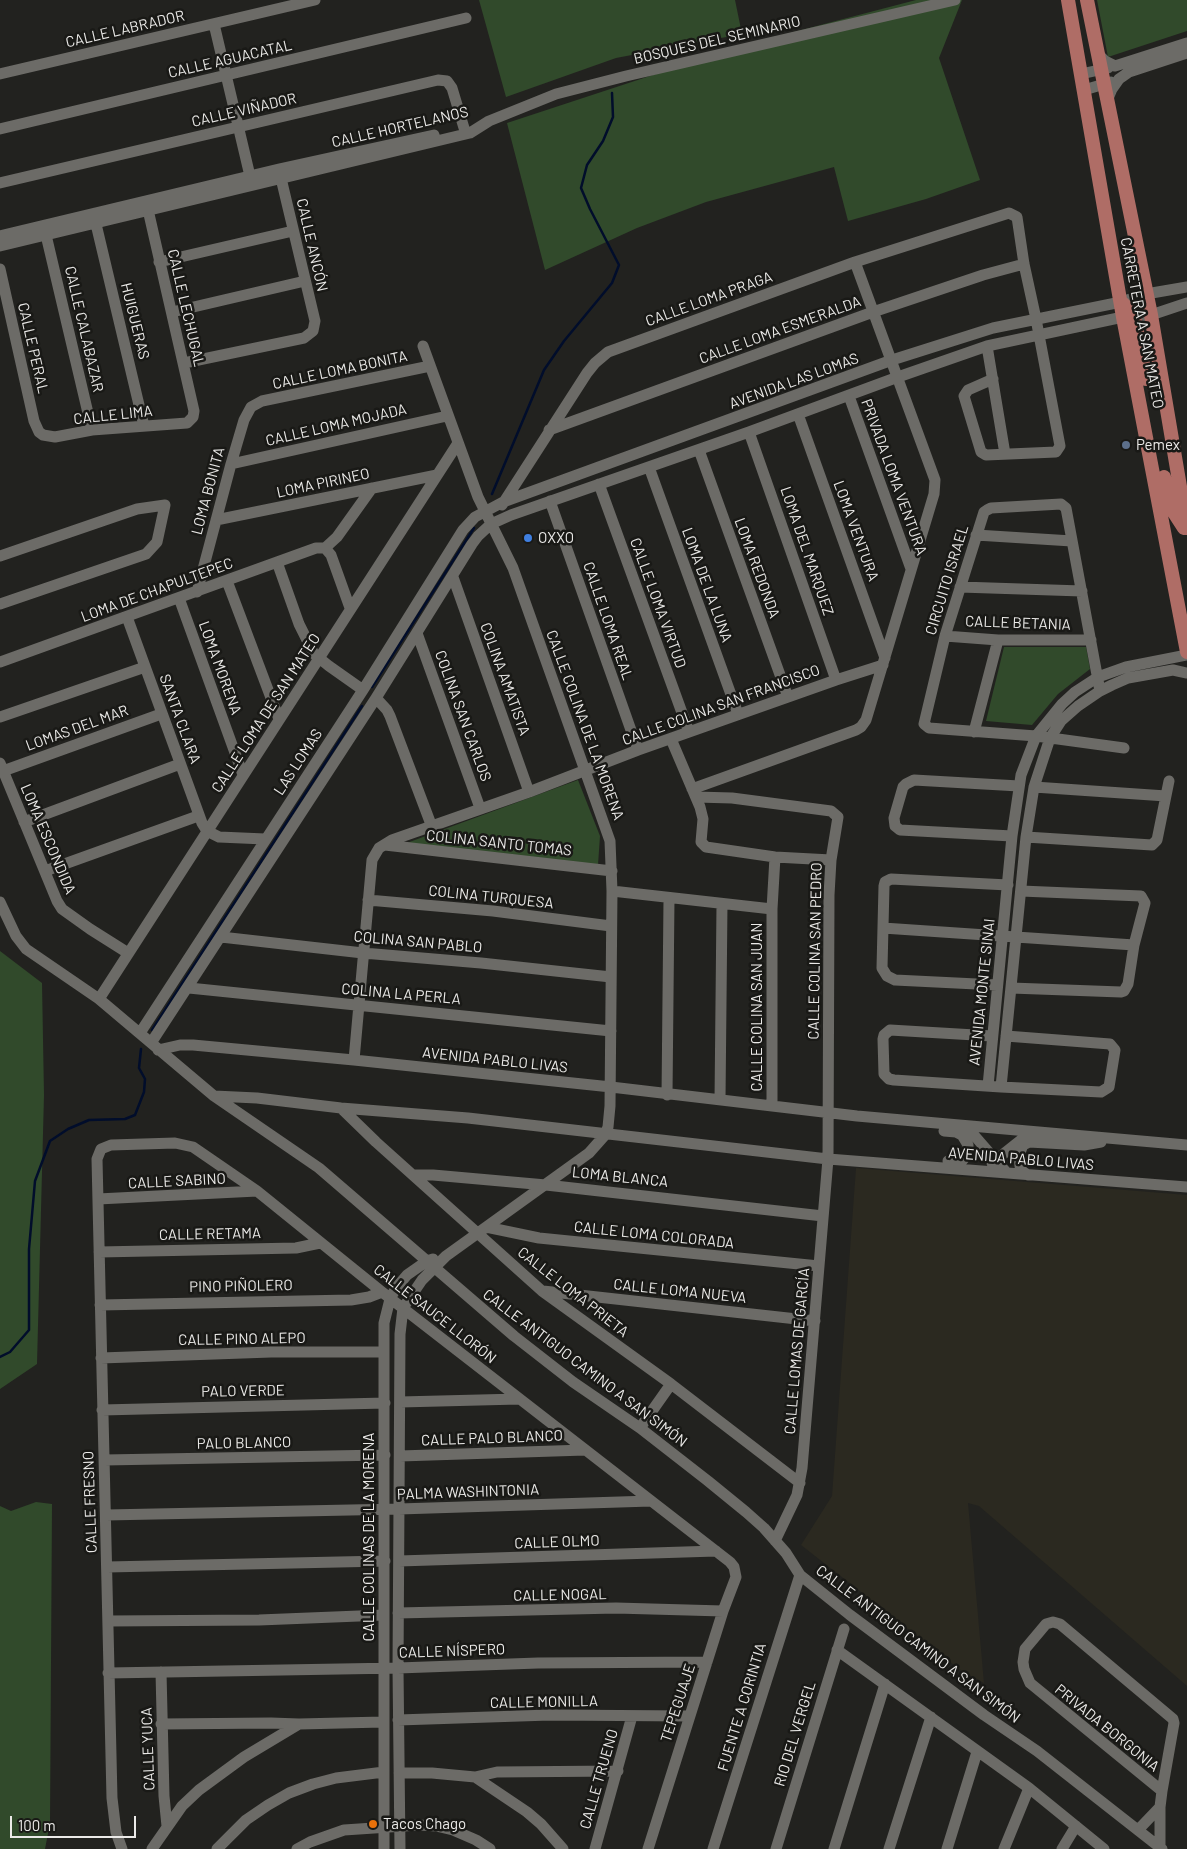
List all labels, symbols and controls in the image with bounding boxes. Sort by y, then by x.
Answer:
street label: CALLE LABRADOR [64,7,186,51]
street label: BOSQUES DEL SEMINARIO [632,12,802,68]
street label: CALLE AGUACATAL [166,36,294,82]
street label: CALLE VIÑADOR [190,89,298,131]
street label: CALLE HORTELANOS [330,103,470,151]
street label: CALLE ANCÓN [293,197,331,293]
street label: CARRETERA A SAN MATEO [1117,236,1167,410]
street label: CALLE LECHUGAL [164,247,208,369]
street label: CALLE CALABAZAR [61,264,107,394]
street label: CALLE LOMA PRAGA [643,268,775,330]
street label: HUIGUERAS [117,281,153,361]
street label: CALLE LOMA ESMERALDA [697,292,863,368]
street label: CALLE PERAL [14,301,52,395]
street label: CALLE LOMA BONITA [271,347,409,393]
street label: AVENIDA LAS LOMAS [727,349,861,413]
street label: PRIVADA LOMA VENTURA [857,396,931,558]
street label: CALLE LOMA MOJADA [264,400,408,450]
street label: CALLE LIMA [73,402,153,428]
place label: Pemex [1136,436,1180,454]
marker: Pemex [1120,439,1132,451]
street label: LOMA BONITA [188,445,228,537]
street label: LOMA PIRINEO [275,464,371,502]
street label: LOMA VENTURA [829,478,883,584]
street label: LOMA DEL MARQUEZ [776,484,838,618]
street label: LOMA REDONDA [731,515,783,621]
street label: CIRCUITO ISRAEL [922,523,972,637]
street label: LOMA DE LA LUNA [678,525,736,645]
place label: OXXO [538,529,574,547]
marker: OXXO [522,532,534,544]
street label: CALLE LOMA VIRTUD [626,535,690,671]
street label: LOMA DE CHAPULTEPEC [78,554,236,626]
street label: CALLE LOMA REAL [579,560,637,682]
street label: CALLE BETANIA [965,612,1071,634]
street label: LOMA MORENA [195,619,245,717]
street label: COLINA AMATISTA [476,620,534,738]
street label: CALLE COLINA DE LA MORENA [542,628,628,822]
street label: CALLE LOMA DE SAN MATEO [208,630,324,796]
street label: COLINA SAN CARLOS [431,648,495,784]
street label: CALLE COLINA SAN FRANCISCO [620,661,822,749]
street label: SANTA CLARA [155,672,205,766]
street label: LOMAS DEL MAR [23,701,131,755]
street label: LAS LOMAS [270,726,326,798]
street label: LOMA ESCONDIDA [17,781,79,897]
street label: COLINA SANTO TOMAS [425,826,573,860]
street label: CALLE COLINA SAN PEDRO [804,862,826,1040]
street label: COLINA TURQUESA [427,881,555,913]
street label: AVENIDA MONTE SINAI [965,918,999,1066]
street label: CALLE COLINA SAN JUAN [748,923,766,1091]
street label: COLINA SAN PABLO [353,927,483,957]
street label: COLINA LA PERLA [341,980,461,1008]
street label: AVENIDA PABLO LIVAS [421,1043,569,1077]
street label: AVENIDA PABLO LIVAS [947,1144,1095,1174]
street label: LOMA BLANCA [571,1163,669,1191]
street label: CALLE SABINO [128,1169,226,1193]
street label: CALLE LOMA COLORADA [573,1218,735,1252]
street label: CALLE RETAMA [159,1224,261,1244]
street label: CALLE LOMA PRIETA [514,1243,632,1341]
street label: CALLE SAUCE LLORÓN [370,1261,500,1367]
street label: CALLE LOMAS DE GARCÍA [781,1267,813,1435]
street label: CALLE LOMA NUEVA [613,1275,747,1307]
street label: PINO PIÑOLERO [189,1276,293,1296]
street label: CALLE ANTIGUO CAMINO A SAN SIMÓN [479,1285,691,1451]
street label: CALLE PINO ALEPO [178,1329,306,1349]
street label: PALO VERDE [201,1381,285,1401]
street label: CALLE PALO BLANCO [421,1427,563,1449]
street label: PALO BLANCO [197,1433,291,1453]
street label: CALLE COLINAS DE LA MORENA [360,1433,378,1641]
street label: CALLE FRESNO [79,1451,101,1553]
street label: PALMA WASHINTONIA [397,1481,539,1503]
street label: CALLE OLMO [514,1532,600,1552]
street label: CALLE ANTIGUO CAMINO A SAN SIMÓN [812,1561,1024,1727]
street label: CALLE NOGAL [513,1585,607,1605]
street label: CALLE NÍSPERO [398,1640,506,1662]
street label: FUENTE A CORINTIA [714,1641,770,1773]
street label: TEPEGUAJE [657,1661,699,1745]
street label: RIO DEL VERGEL [770,1679,820,1789]
street label: PRIVADA BORGONIA [1051,1680,1163,1776]
street label: CALLE MONILLA [490,1692,598,1712]
street label: CALLE YUCA [138,1707,158,1791]
street label: CALLE TRUENO [576,1727,622,1831]
scale bar [12,1806,139,1838]
place label: Tacos Chago [383,1815,466,1833]
text: 100 m [18,1816,56,1834]
marker: Tacos Chago [367,1818,379,1830]

